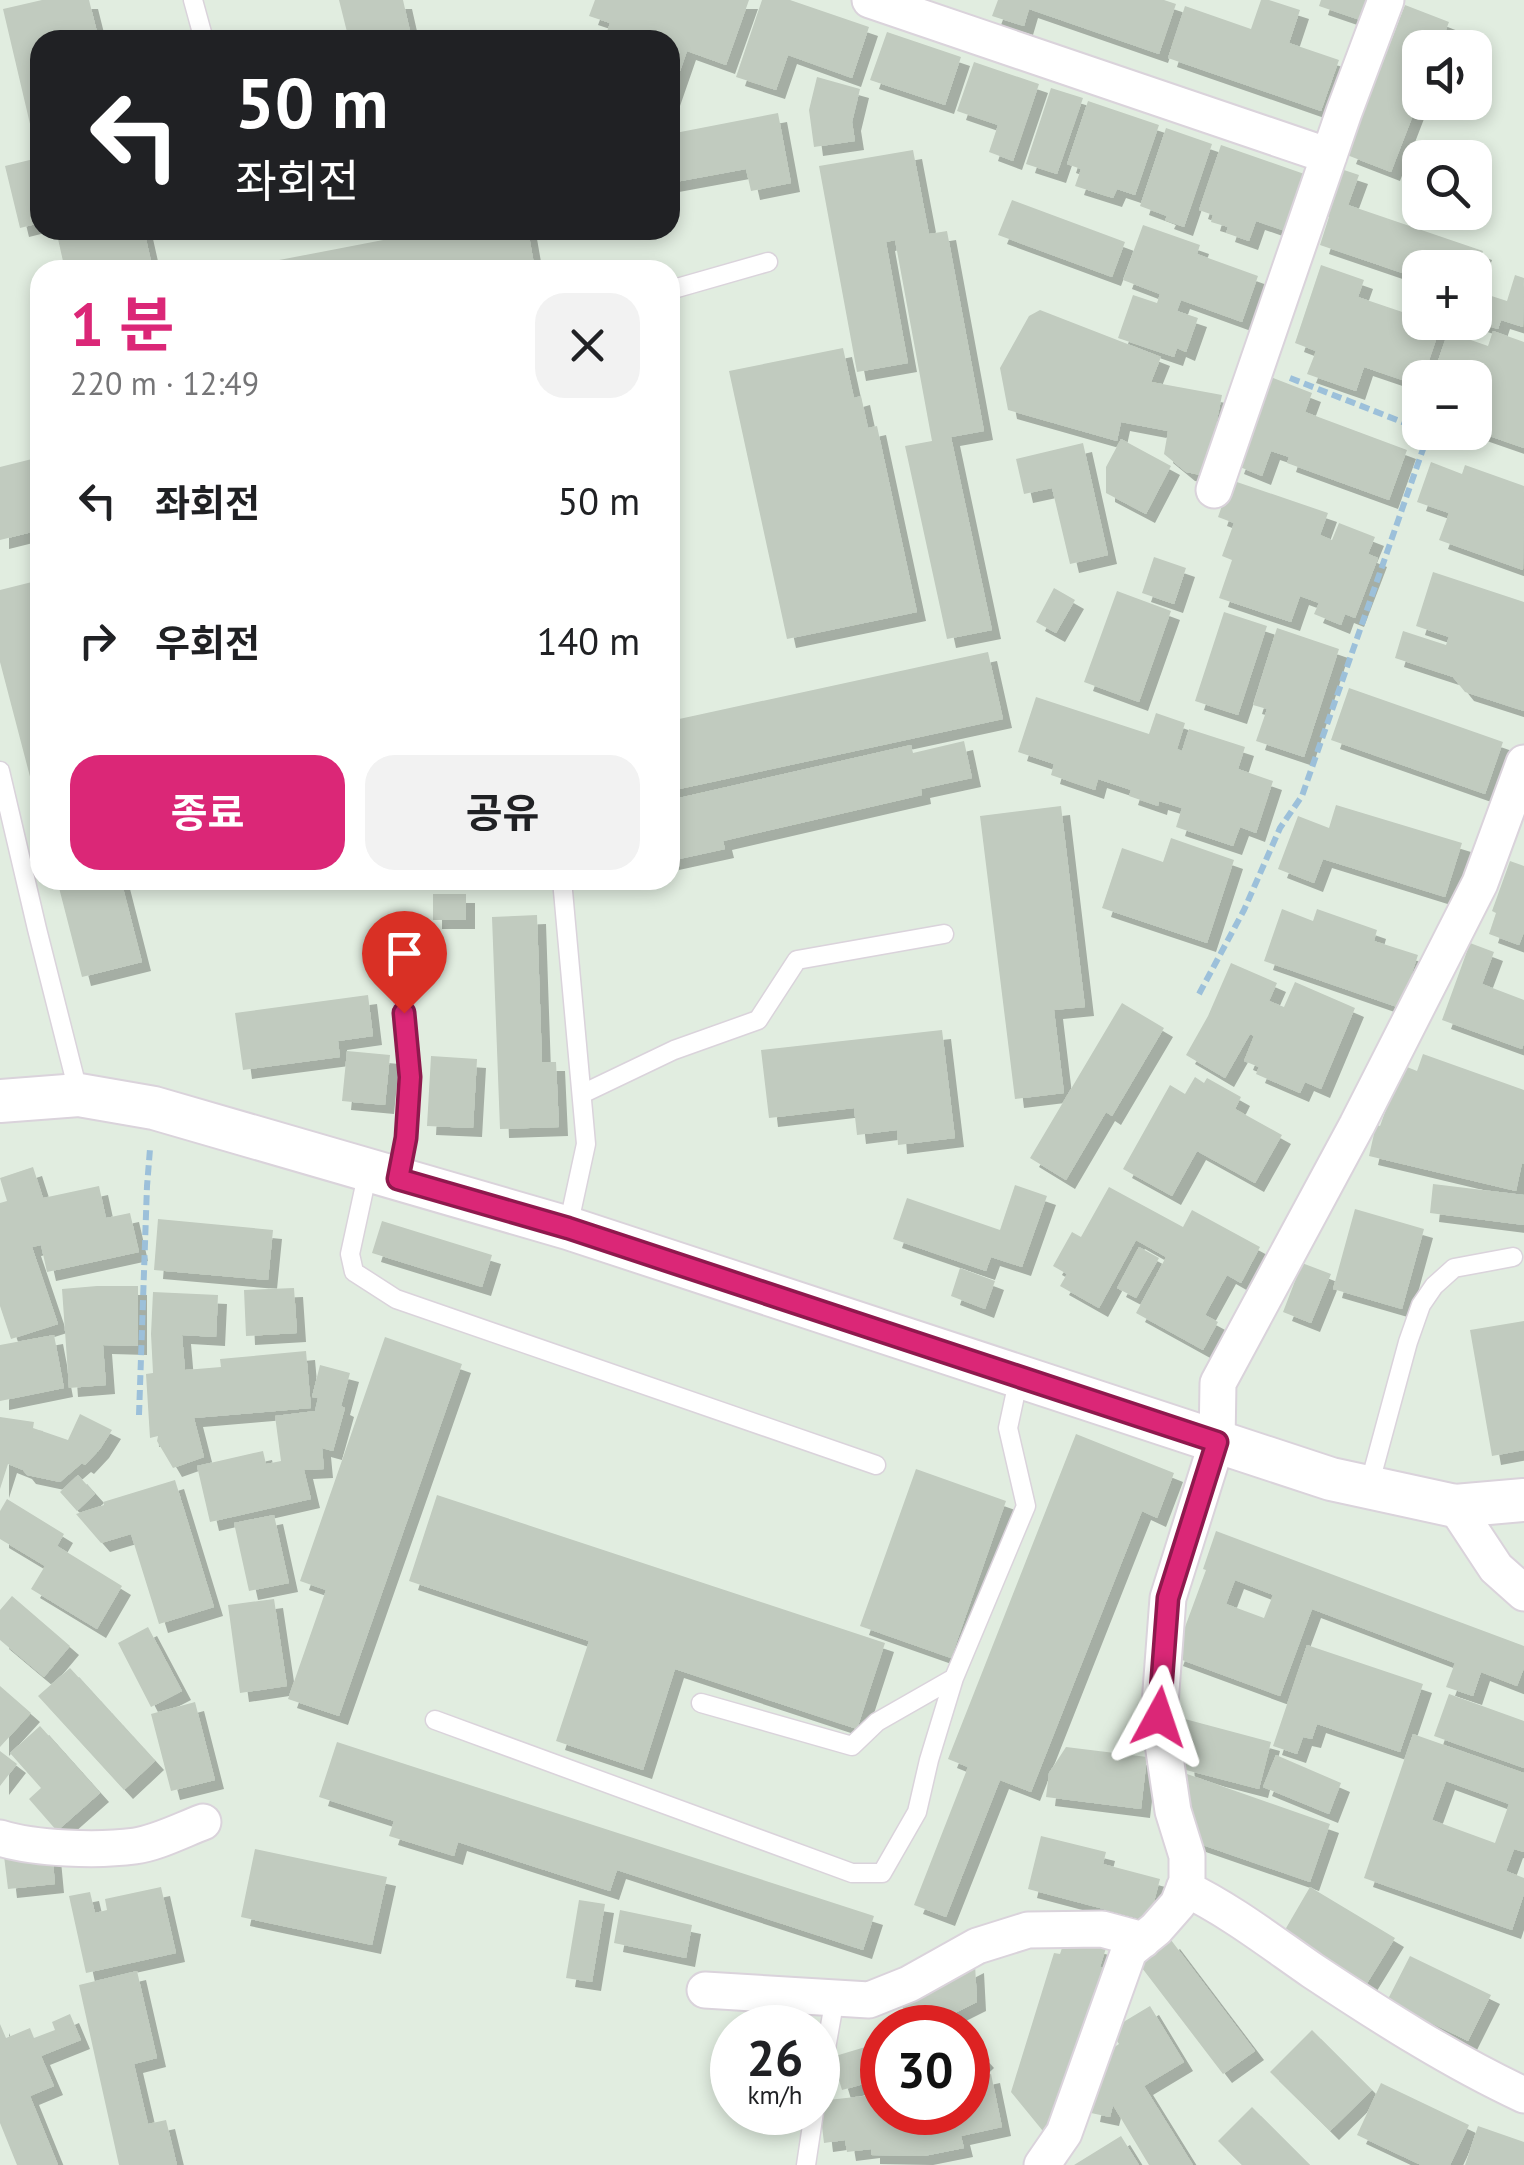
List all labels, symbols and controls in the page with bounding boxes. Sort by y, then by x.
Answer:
map controls [1402,30,1492,450]
button: sound [1402,30,1492,120]
text: 50 m [235,57,388,147]
icon: left [70,70,200,200]
button: search [1402,140,1492,230]
text: 좌회전 [235,151,359,209]
button: + [1402,250,1492,340]
text: 1 분 [70,285,174,363]
button: close [535,293,640,398]
button: − [1402,360,1492,450]
text: 220 m · 12:49 [70,362,259,404]
icon: left [70,473,125,528]
text: 50 m [558,476,640,525]
text: 좌회전 [155,478,260,527]
icon: right [70,613,125,668]
text: 140 m [537,616,640,665]
text: 우회전 [155,618,260,667]
button: 종료 [70,755,345,870]
button: 공유 [365,755,640,870]
pin [362,911,447,1014]
icon: arrive [377,926,432,981]
position arrow [1107,1665,1211,1769]
speed limit sign: 30 [860,2005,990,2135]
text: 26 [747,2025,803,2090]
text: km/h [748,2079,802,2111]

